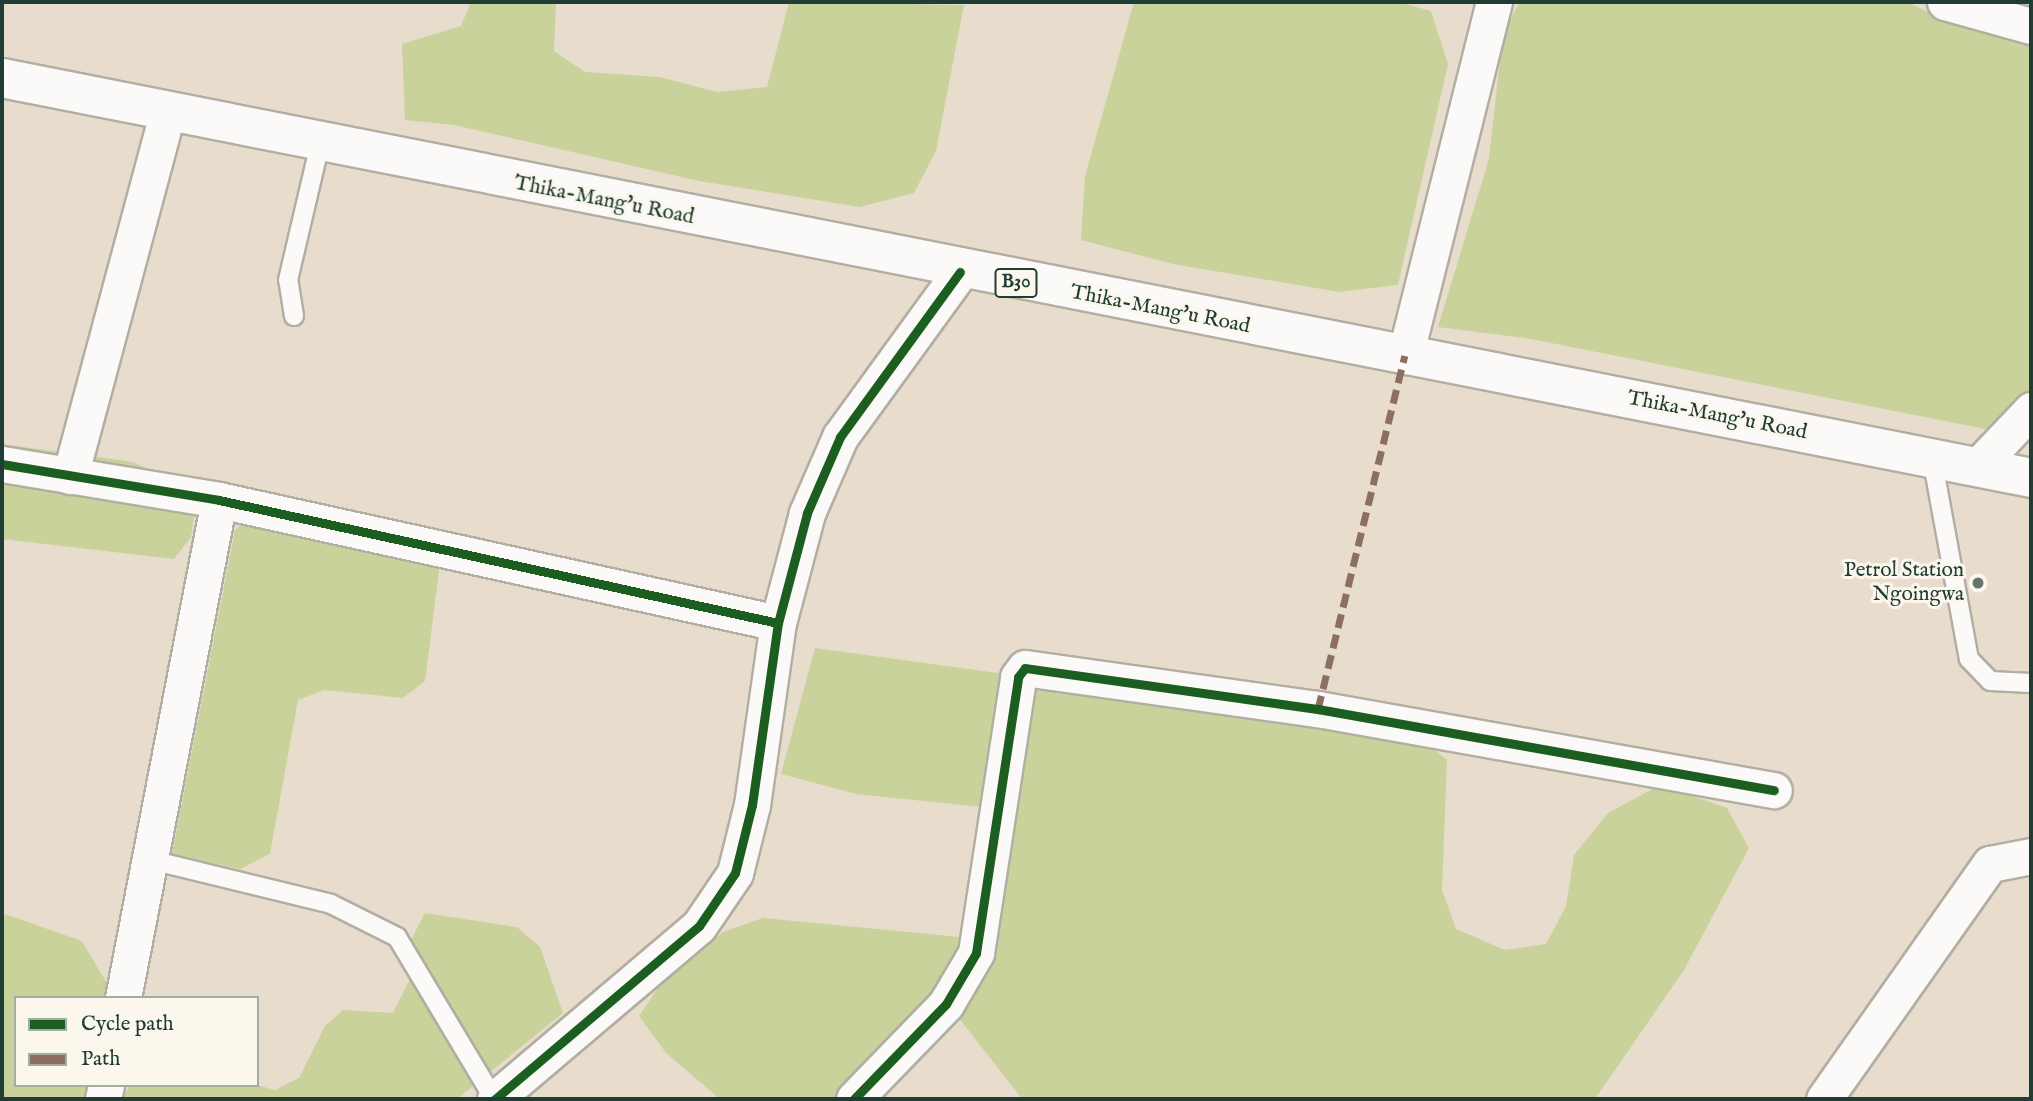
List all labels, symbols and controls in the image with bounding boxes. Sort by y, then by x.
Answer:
street label: Thika-Mang'u Road [512,171,696,231]
road number: B30 [993,268,1039,298]
street label: Thika-Mang'u Road [1068,280,1252,340]
street label: Thika-Mang'u Road [1625,386,1809,446]
place label: Petrol Station Ngoingwa [1844,558,1964,608]
marker: Petrol Station Ngoingwa [1970,575,1986,591]
legend [14,996,259,1087]
text: Cycle path [81,1011,174,1038]
text: Path [81,1046,120,1073]

